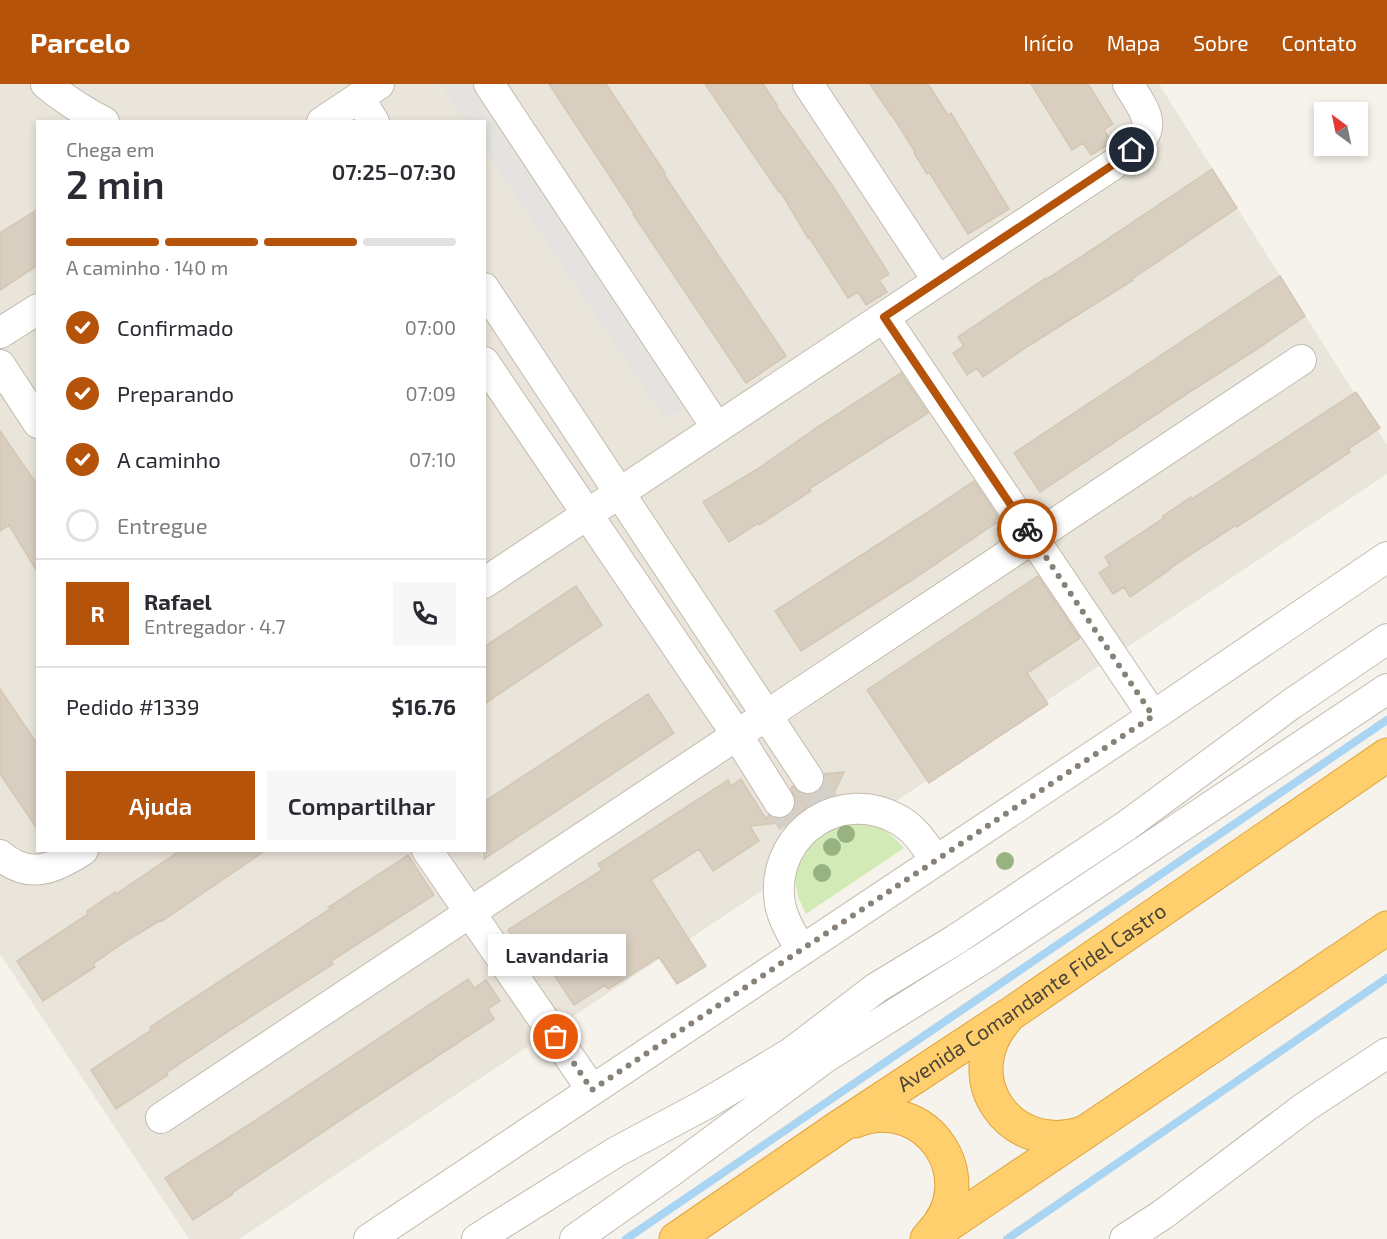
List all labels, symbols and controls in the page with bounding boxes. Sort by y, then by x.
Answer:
text: Parcelo [30,25,130,59]
text: Início [1023,30,1074,55]
text: Mapa [1107,30,1160,55]
text: Sobre [1193,30,1248,55]
text: Contato [1281,30,1357,55]
north arrow [1314,102,1368,156]
map controls [1314,102,1368,156]
pin [1106,124,1157,175]
icon: home [1115,133,1148,166]
text: Chega em [66,137,155,161]
text: 07:25–07:30 [332,158,456,184]
text: 2 min [66,160,165,207]
text: A caminho · 140 m [66,255,228,279]
icon: check [66,311,99,344]
text: Confirmado [117,314,233,340]
text: 07:00 [405,315,456,339]
icon: check [66,377,99,410]
text: Preparando [117,380,234,406]
text: 07:09 [405,381,456,405]
icon: check [66,443,99,476]
text: A caminho [117,446,221,472]
text: 07:10 [409,447,456,471]
courier [997,499,1057,559]
text: Entregue [117,512,207,538]
icon: bike [1011,513,1044,546]
button: phone [393,582,456,645]
text: Rafael [144,588,212,614]
text: R [90,600,105,626]
text: Entregador · 4.7 [144,614,285,638]
text: Pedido #1339 [66,693,200,719]
text: $16.76 [392,693,456,719]
button: Ajuda [66,771,255,840]
button: Compartilhar [267,771,456,840]
street label: Avenida Comandante Fidel Castro [892,897,1170,1096]
callout: Lavandaria [487,935,625,977]
text: Lavandaria [505,943,609,967]
pin [530,1011,581,1062]
icon: bag [539,1020,572,1053]

